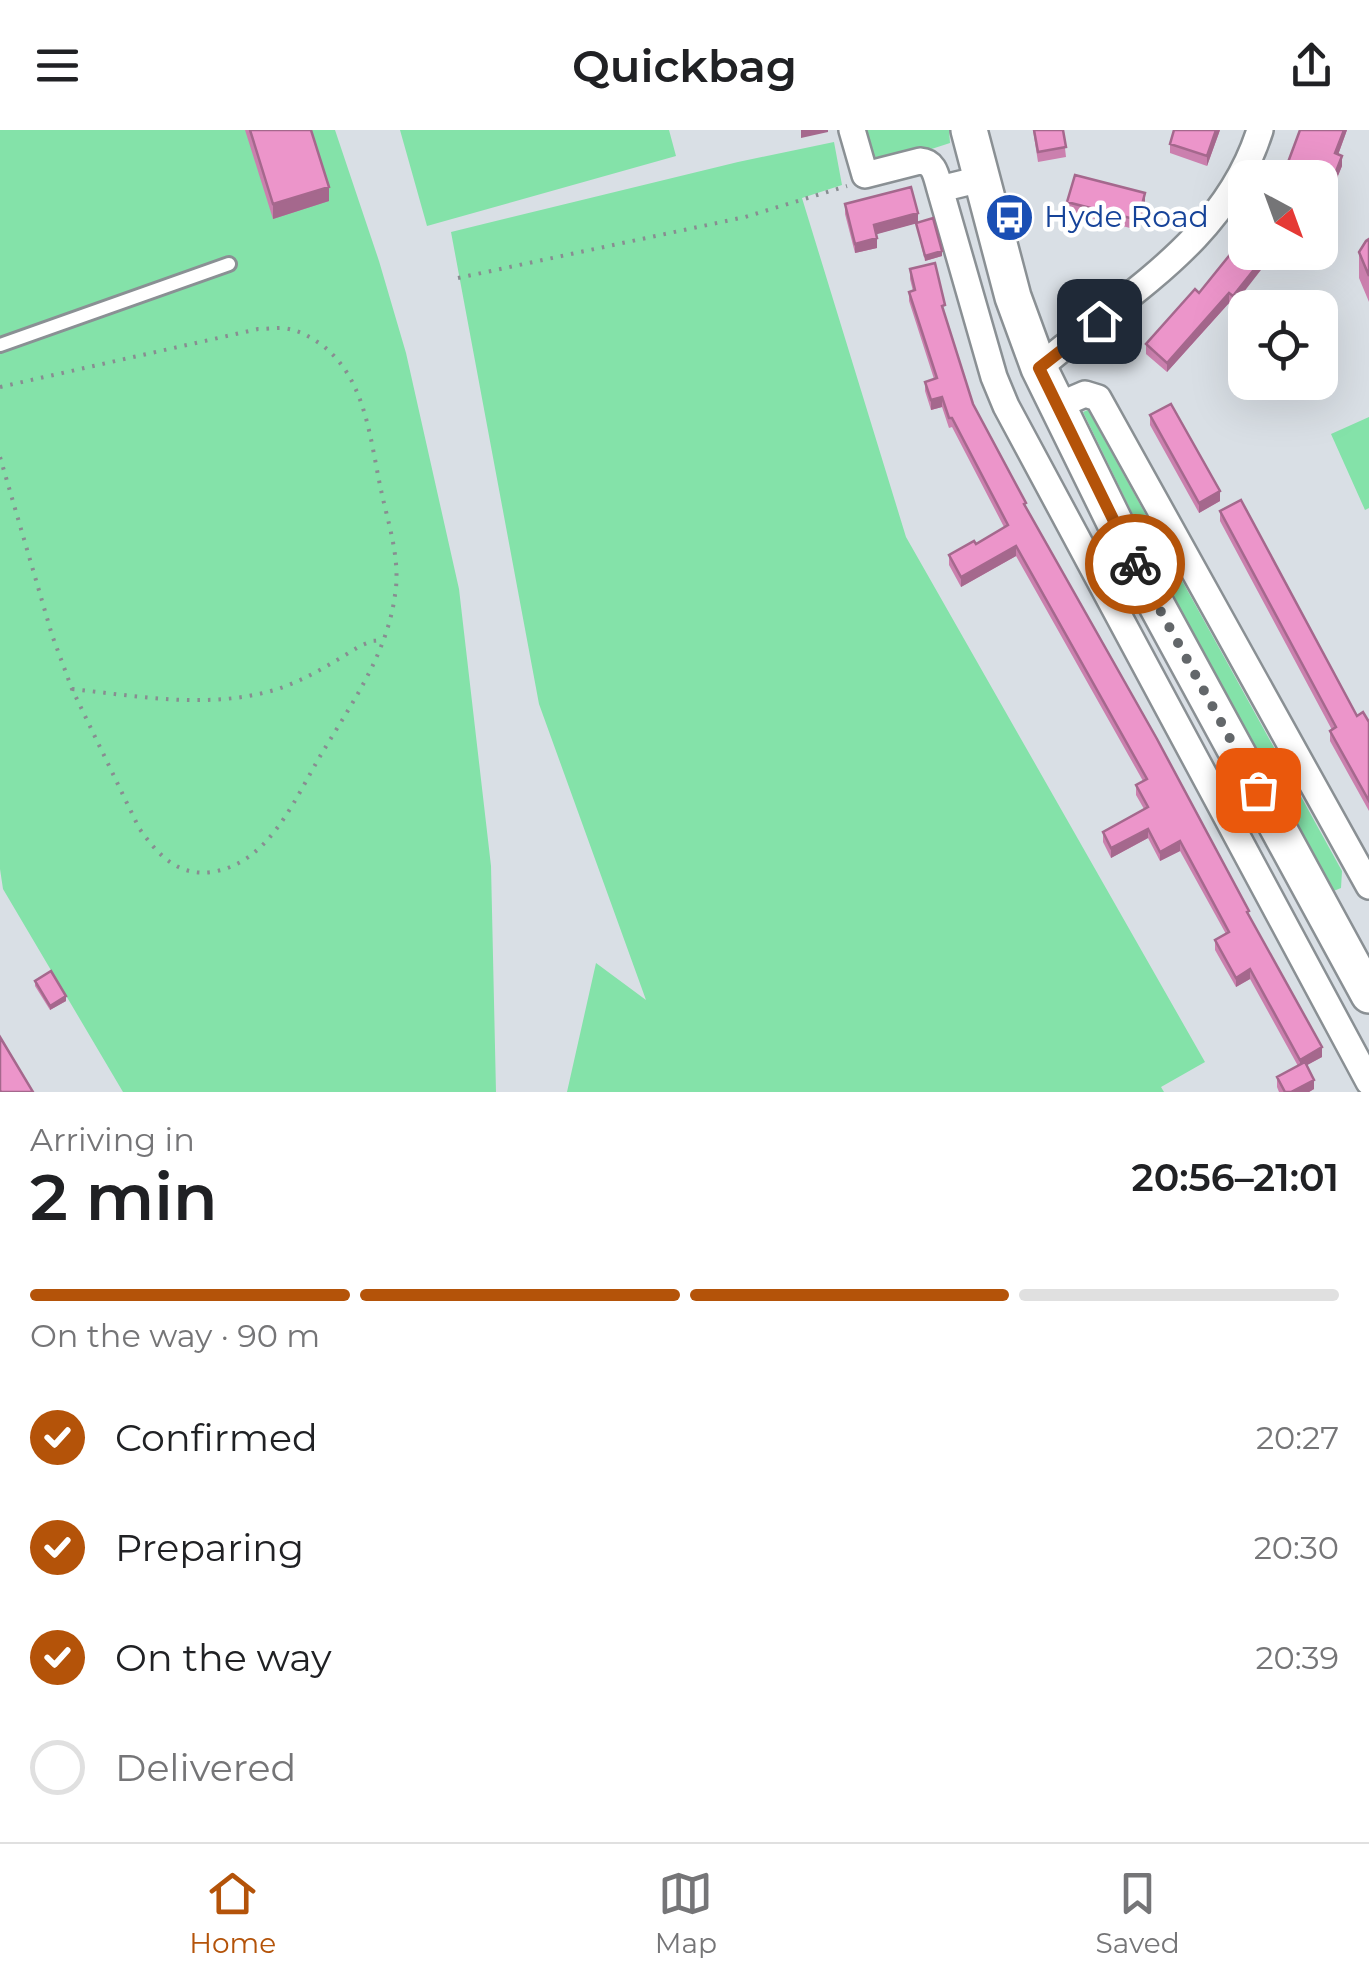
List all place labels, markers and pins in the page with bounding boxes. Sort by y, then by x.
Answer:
bus stop icon: Hyde Road [983,191,1035,243]
place label: Hyde Road [1044,198,1209,235]
pin [1057,279,1142,364]
pin [1216,748,1301,833]

